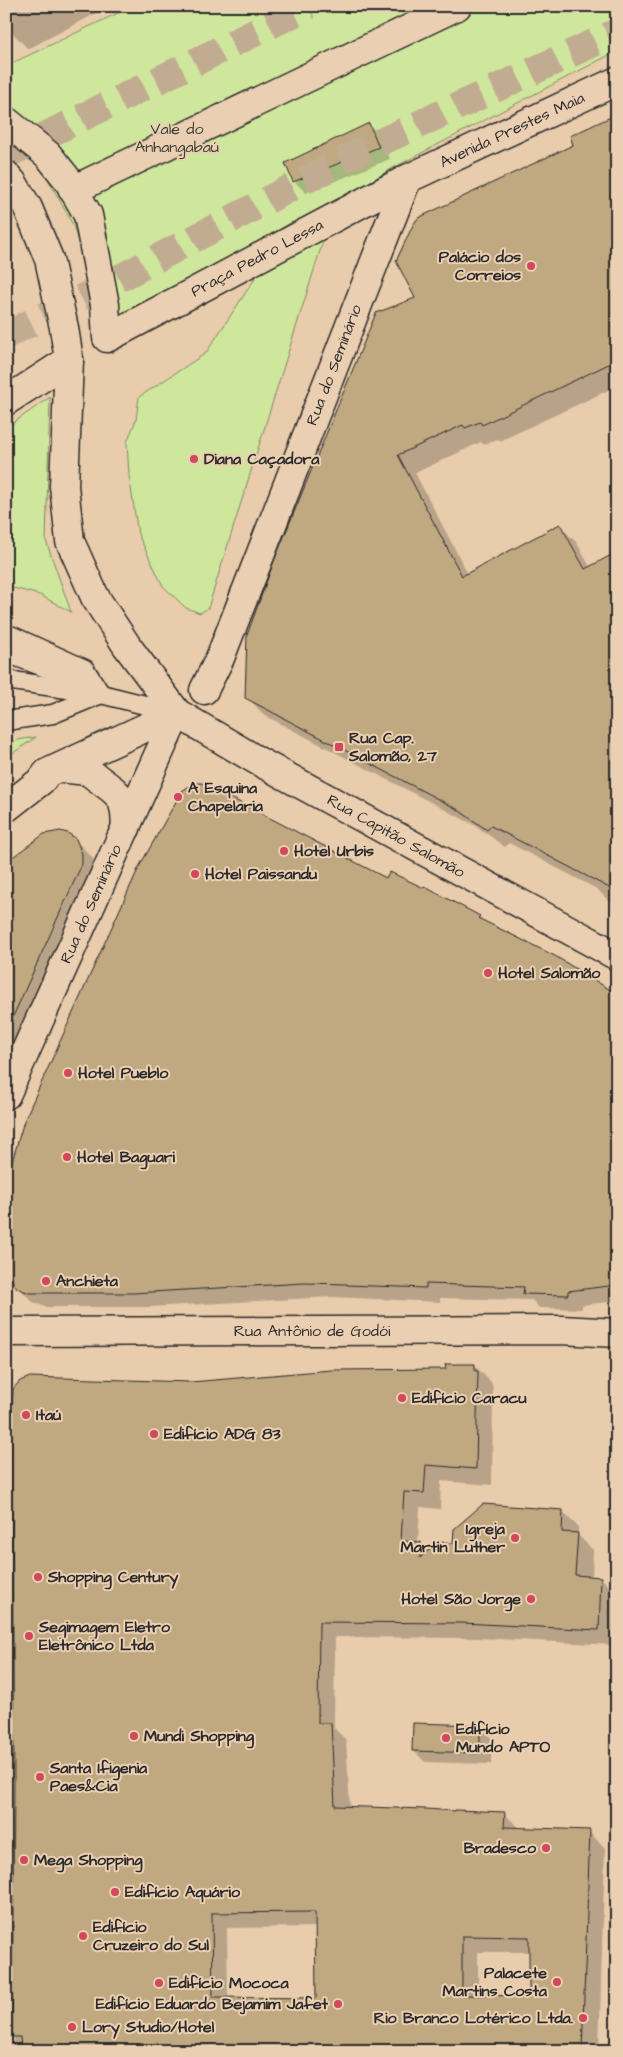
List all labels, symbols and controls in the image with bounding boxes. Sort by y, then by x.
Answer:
street label: Avenida Prestes Maia [436,87,588,173]
park label: Vale do Anhangabaú [135,118,219,159]
street label: Praça Pedro Lessa [187,214,327,302]
place label: Palácio dos Correios [439,246,521,286]
marker: Palácio dos Correios [525,260,537,272]
street label: Rua do Seminário [301,301,367,429]
place label: Diana Caçadora [204,448,320,470]
marker: Diana Caçadora [188,453,200,465]
place label: Rua Cap. Salomão, 27 [348,727,437,767]
marker: Rua Cap. Salomão, 27 [333,741,345,753]
place label: A Esquina Chapelaria [188,777,264,817]
street label: Rua Capitão Salomão [323,789,469,883]
marker: A Esquina Chapelaria [172,791,184,803]
place label: Hotel Urbis [294,840,374,862]
street label: Rua do Seminário [55,841,127,967]
marker: Hotel Urbis [278,845,290,857]
place label: Hotel Paissandu [205,863,317,885]
marker: Hotel Paissandu [189,868,201,880]
place label: Hotel Salomão [498,962,601,984]
marker: Hotel Salomão [482,967,494,979]
place label: Hotel Pueblo [78,1062,169,1084]
marker: Hotel Pueblo [62,1067,74,1079]
place label: Hotel Baguari [77,1146,176,1170]
marker: Hotel Baguari [61,1151,73,1163]
place label: Anchieta [56,1270,119,1292]
marker: Anchieta [40,1275,52,1287]
street label: Rua Antônio de Godói [234,1320,391,1342]
place label: Edifício Caracu [412,1387,527,1409]
marker: Edifício Caracu [396,1392,408,1404]
place label: Itaú [36,1404,61,1426]
marker: Itaú [20,1409,32,1421]
place label: Edifício ADG 83 [164,1423,281,1445]
marker: Edifício ADG 83 [148,1428,160,1440]
place label: Igreja Martin Luther [400,1518,506,1558]
marker: Igreja Martin Luther [509,1532,521,1544]
place label: Shopping Century [47,1566,179,1590]
marker: Shopping Century [32,1571,44,1583]
place label: Hotel São Jorge [401,1588,521,1612]
marker: Hotel São Jorge [525,1593,537,1605]
place label: Segimagem Eletro Eletrônico Ltda [38,1616,171,1656]
marker: Segimagem Eletro Eletrônico Ltda [23,1630,35,1642]
place label: Edifício Mundo APTO [456,1718,550,1758]
place label: Mundi Shopping [144,1725,255,1749]
marker: Mundi Shopping [128,1730,140,1742]
marker: Edifício Mundo APTO [440,1732,452,1744]
place label: Santa Ifigenia Paes&Cia [49,1757,148,1797]
marker: Santa Ifigenia Paes&Cia [34,1771,46,1783]
place label: Bradesco [464,1837,537,1859]
marker: Bradesco [540,1842,552,1854]
place label: Mega Shopping [34,1849,143,1873]
marker: Mega Shopping [18,1854,30,1866]
place label: Edifício Aquário [125,1881,241,1903]
marker: Edifício Aquário [109,1886,121,1898]
place label: Edifício Cruzeiro do Sul [93,1916,210,1956]
marker: Edifício Cruzeiro do Sul [77,1930,89,1942]
place label: Palacete Martins Costa [443,1962,548,2002]
place label: Edifício Mococa [169,1972,289,1994]
marker: Palacete Martins Costa [551,1976,563,1988]
marker: Edifício Mococa [153,1977,165,1989]
place label: Edifício Eduardo Bejamim Jafet [96,1993,329,2015]
marker: Edifício Eduardo Bejamim Jafet [332,1998,344,2010]
place label: Rio Branco Lotérico Ltda. [374,2007,573,2029]
marker: Rio Branco Lotérico Ltda. [577,2012,589,2024]
place label: Lory Studio/Hotel [82,2016,215,2039]
marker: Lory Studio/Hotel [66,2021,78,2033]

